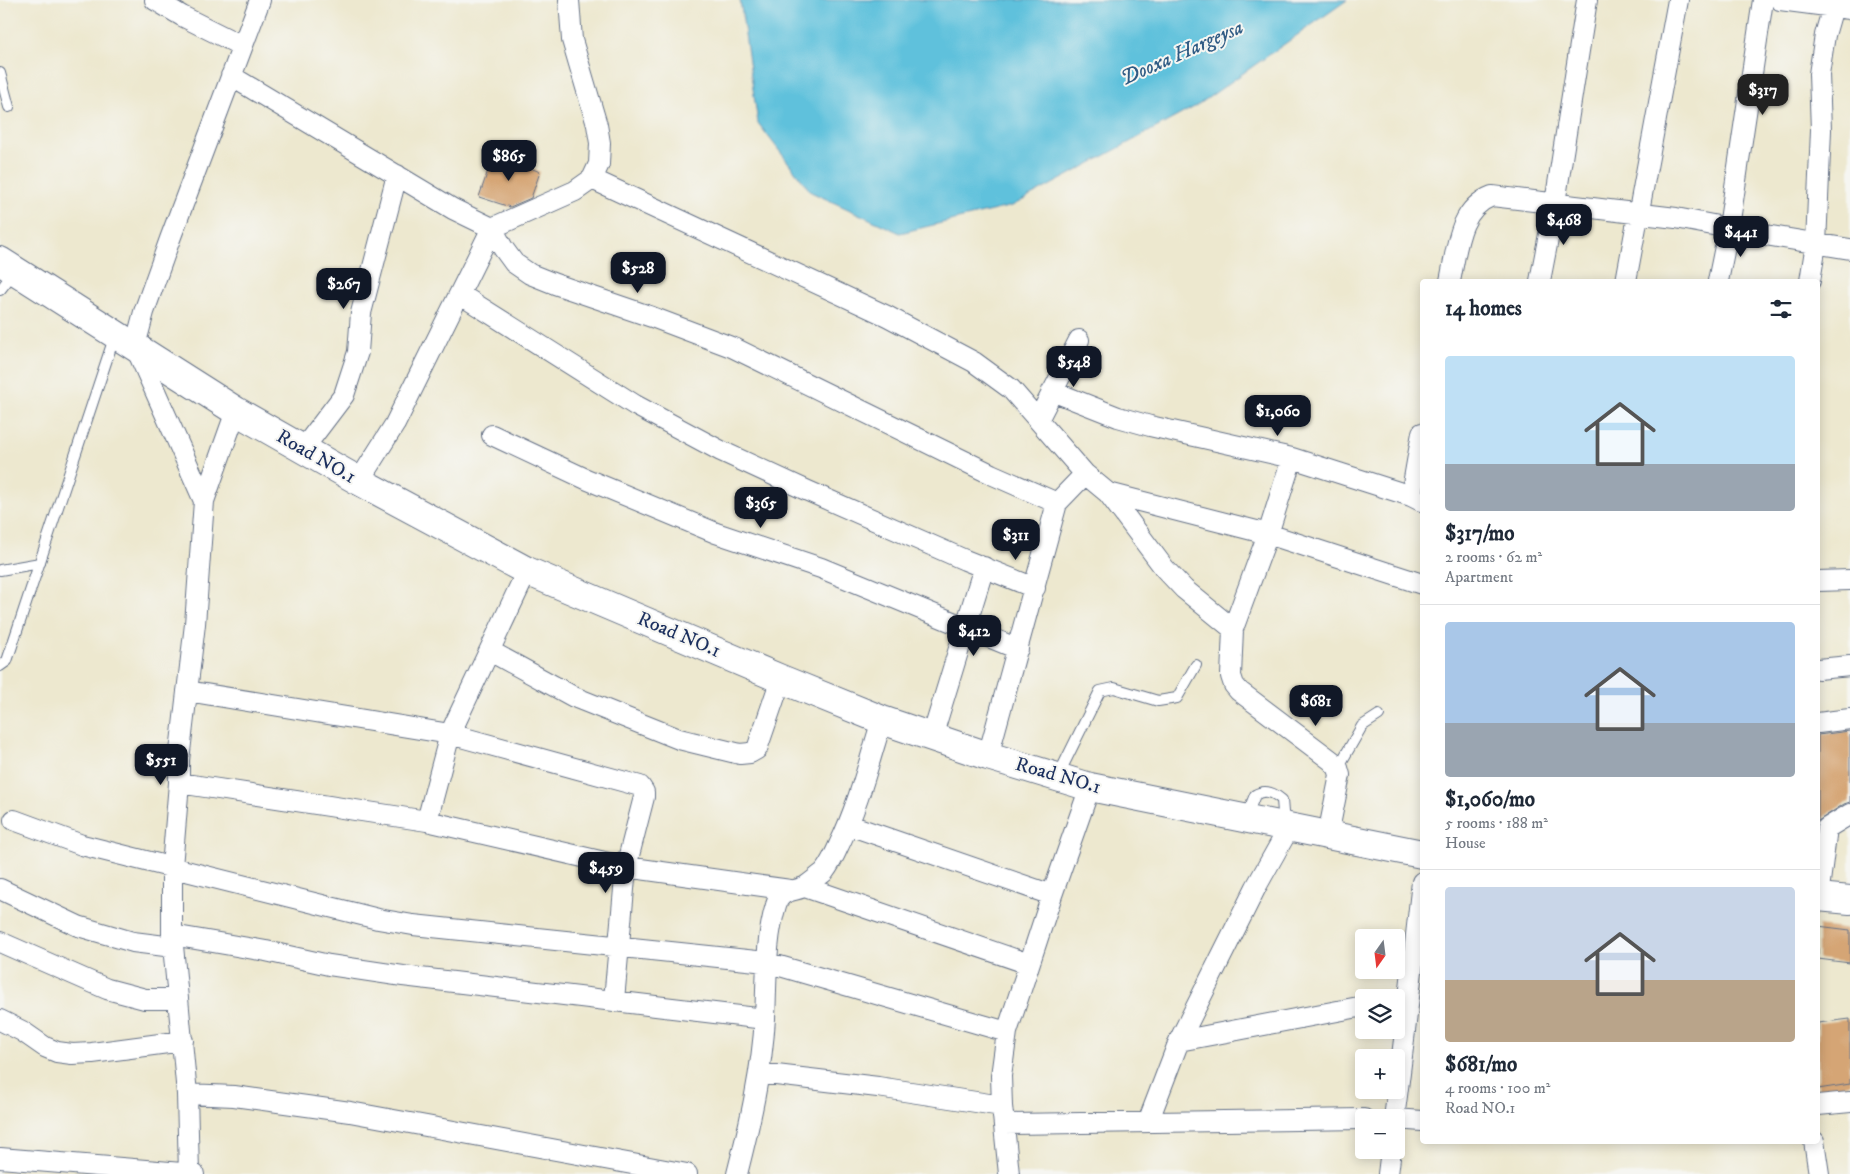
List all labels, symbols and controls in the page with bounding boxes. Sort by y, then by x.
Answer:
water label: Dooxa Hargeysa [1117,14,1247,92]
pin: $317 [1733,74,1793,116]
text: $317 [1749,80,1778,100]
pin: $865 [479,140,539,182]
text: $865 [492,146,526,166]
pin: $468 [1534,204,1594,246]
text: $468 [1547,210,1581,230]
pin: $441 [1711,216,1771,258]
text: $441 [1724,222,1758,242]
pin: $528 [608,252,668,294]
text: $528 [622,258,654,278]
pin: $267 [314,268,374,310]
text: $267 [327,274,361,294]
icon: filters [1767,295,1795,323]
text: 14 homes [1445,296,1522,322]
pin: $548 [1044,346,1104,388]
text: $548 [1057,352,1091,372]
icon: home [1575,389,1665,479]
pin: $1,060 [1237,394,1319,437]
text: $1,060 [1256,401,1300,421]
street label: Road NO.1 [272,424,360,490]
pin: $365 [731,486,791,529]
text: $365 [746,493,776,513]
pin: $311 [986,518,1046,561]
text: $317/mo [1445,521,1515,547]
text: $311 [1003,525,1029,545]
text: 2 rooms · 62 m² [1445,547,1542,567]
text: Apartment [1445,567,1513,587]
street label: Road NO.1 [634,606,724,664]
pin: $412 [944,614,1004,657]
text: $412 [958,621,990,641]
icon: home [1575,654,1665,744]
pin: $681 [1286,684,1346,727]
text: $681 [1301,691,1331,711]
pin: $551 [131,744,191,786]
text: $551 [146,750,176,770]
street label: Road NO.1 [1012,752,1104,800]
text: $1,060/mo [1445,787,1535,813]
text: 5 rooms · 188 m² [1445,813,1548,833]
text: House [1445,833,1486,853]
pin: $459 [576,852,636,894]
text: $459 [589,858,623,878]
icon: home [1575,919,1665,1009]
north arrow [1355,929,1405,979]
map controls [1355,929,1405,1159]
button: layers [1355,989,1405,1039]
button: + [1355,1049,1405,1099]
text: $681/mo [1445,1052,1517,1078]
text: 4 rooms · 100 m² [1445,1078,1550,1098]
text: Road NO.1 [1445,1098,1515,1118]
button: − [1355,1109,1405,1159]

